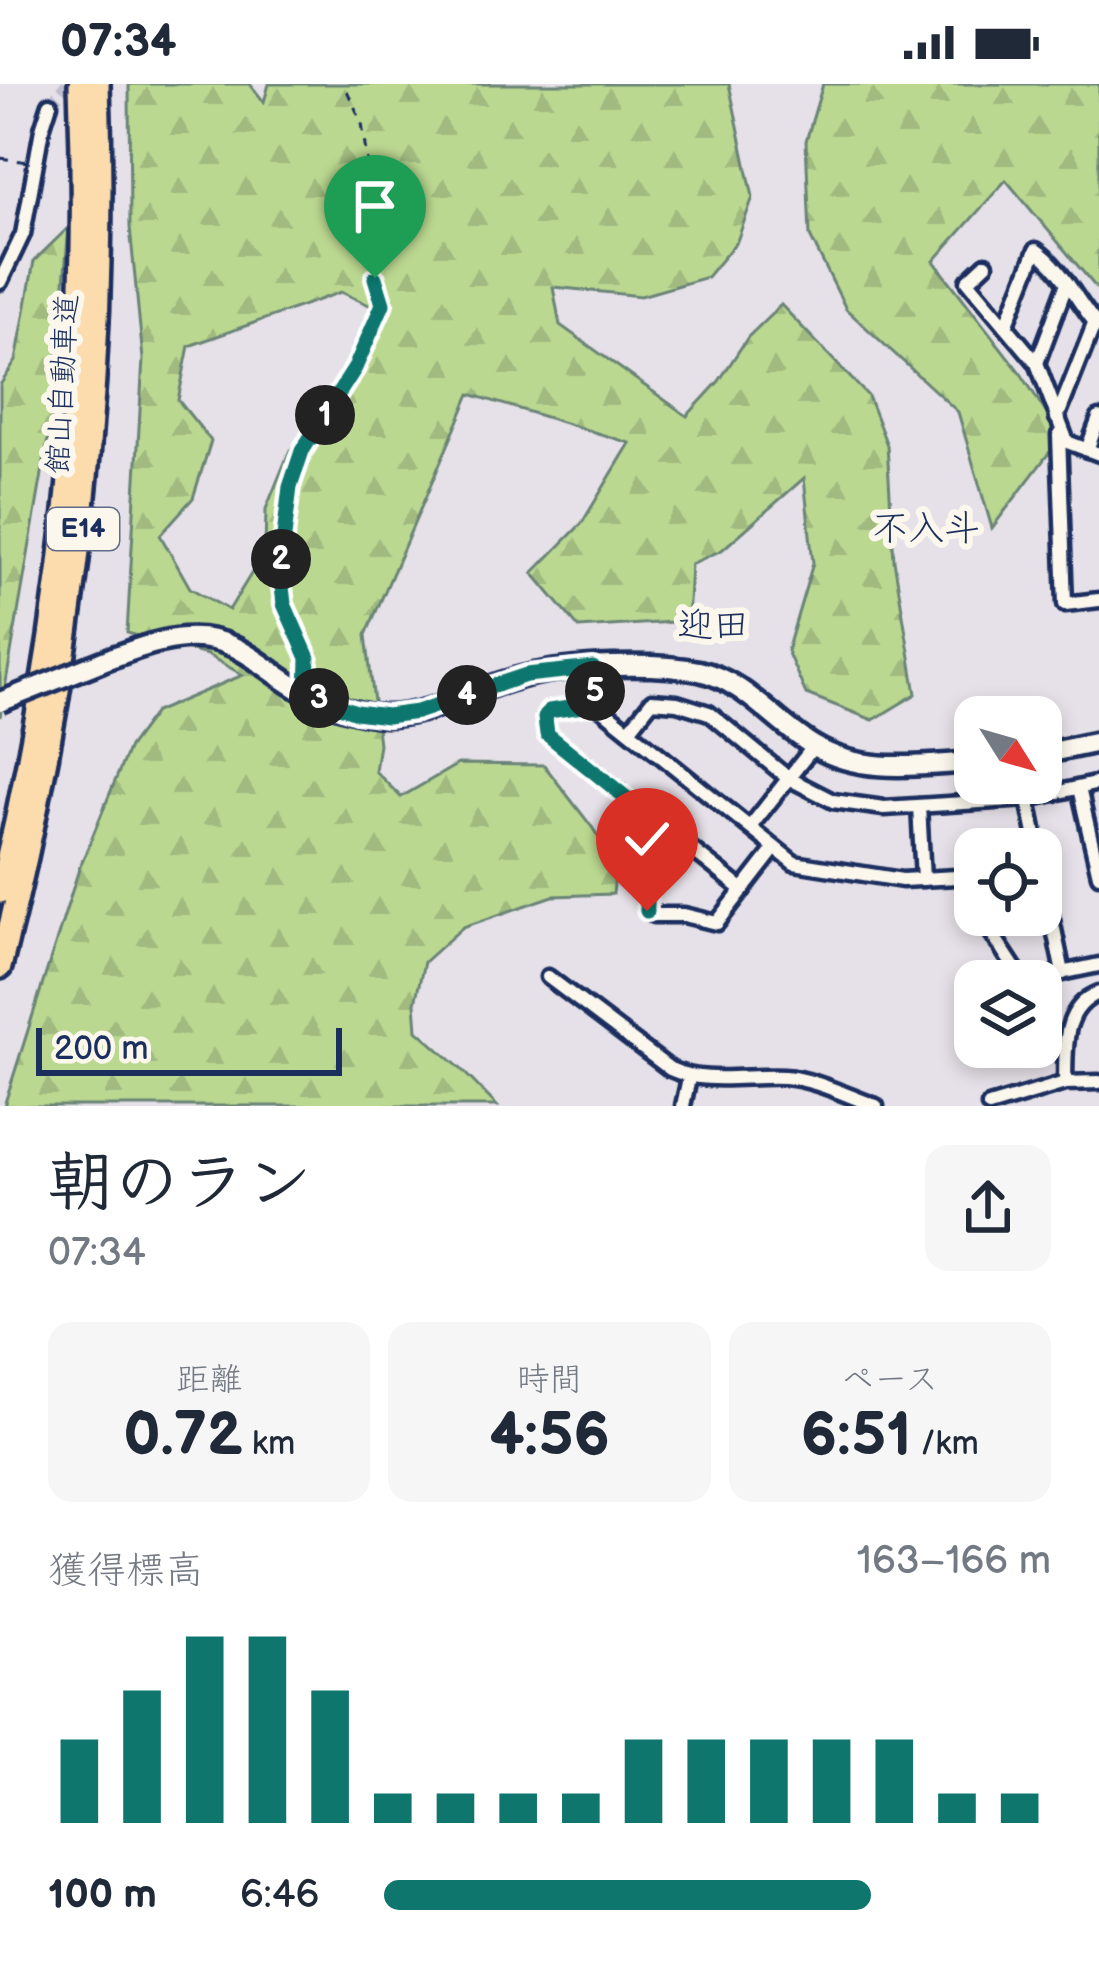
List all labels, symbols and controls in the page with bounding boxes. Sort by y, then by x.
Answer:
text: 07:34 [60,15,176,70]
pin [324,155,426,278]
icon: arrive [342,173,408,239]
street label: 館山自動車道 [40,293,86,475]
pin: 1 [295,385,355,445]
text: 1 [318,395,332,435]
road number: E14 [47,508,119,550]
district label: 不入斗 [872,508,980,551]
pin: 2 [251,529,311,589]
text: 2 [271,539,291,579]
district label: 迎田 [677,605,749,648]
pin: 5 [565,661,625,721]
pin: 4 [437,665,497,725]
pin: 3 [289,668,349,728]
text: 5 [585,671,605,711]
text: 4 [457,675,477,715]
text: 3 [309,678,329,718]
north arrow [954,696,1062,804]
map controls [954,696,1062,1068]
pin [596,788,698,911]
icon: check [614,806,680,872]
button: locate [954,828,1062,936]
button: layers [954,960,1062,1068]
scale bar [36,1022,342,1075]
text: 200 m [54,1029,148,1069]
text: 朝のラン [48,1145,312,1224]
button: share [925,1145,1051,1271]
text: 07:34 [48,1230,146,1277]
text: 距離 [176,1360,242,1400]
text: 時間 [516,1360,582,1400]
text: ペース [841,1360,938,1400]
text: 0.72 [123,1400,243,1472]
text: 4:56 [489,1400,610,1472]
text: 6:51 [801,1400,912,1472]
text: km [243,1424,295,1464]
text: /km [912,1424,979,1464]
text: 163–166 m [857,1538,1051,1585]
text: 獲得標高 [48,1548,204,1595]
text: 100 m [48,1872,157,1919]
text: 6:46 [240,1872,319,1919]

